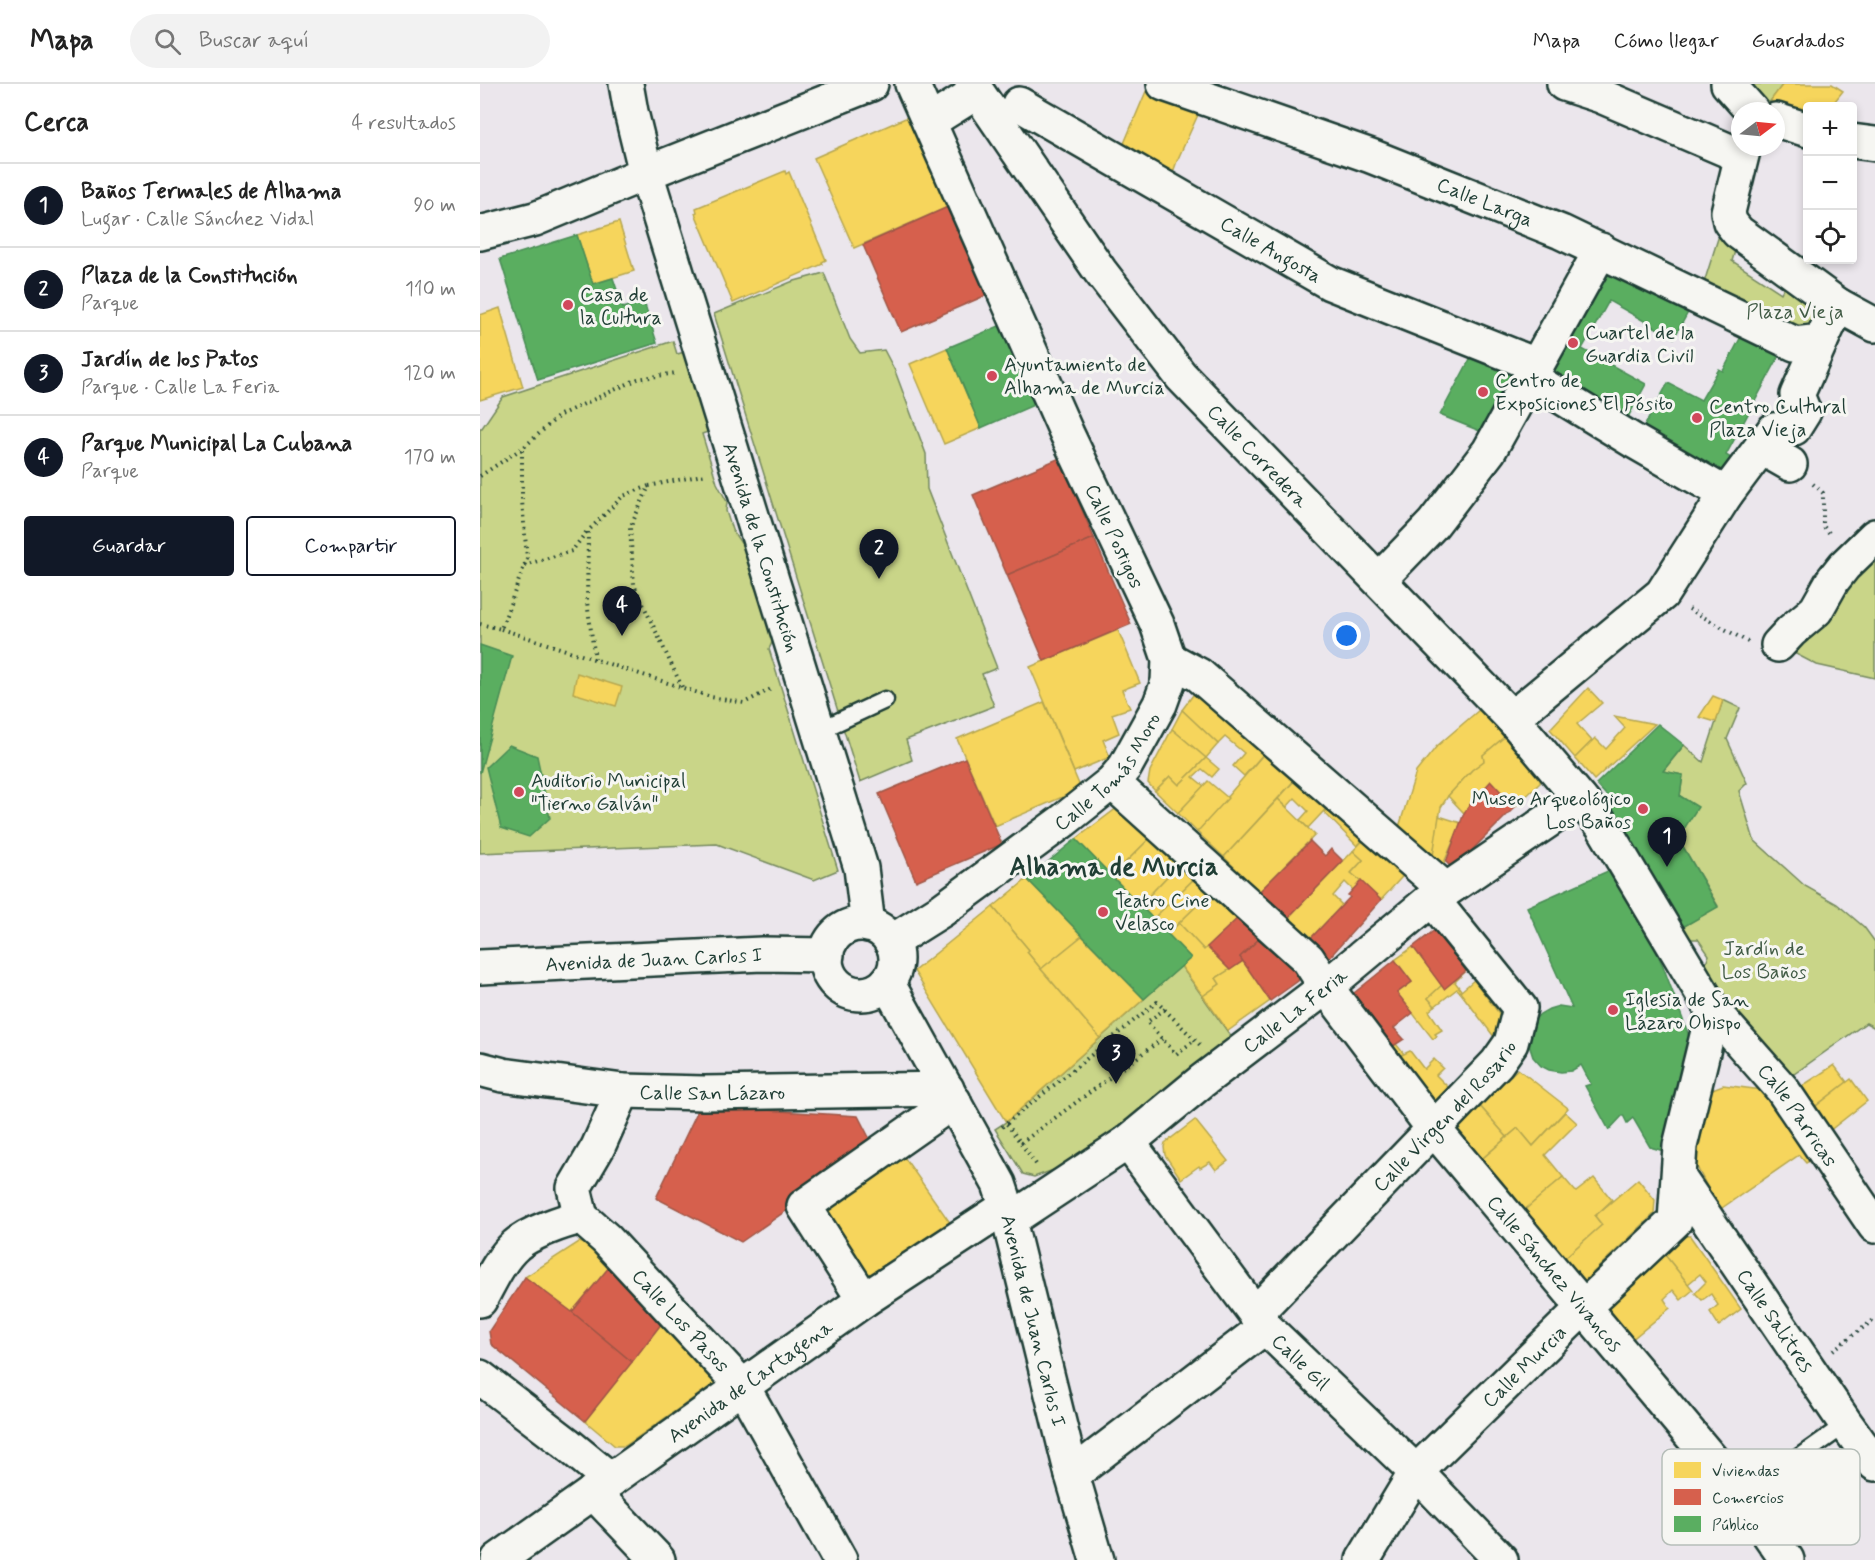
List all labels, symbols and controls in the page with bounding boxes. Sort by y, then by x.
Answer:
search box [130,14,550,68]
text: Mapa [30,23,94,60]
icon: search [151,25,184,58]
text: Buscar aquí [199,27,309,55]
text: Mapa [1533,27,1581,55]
text: Cómo llegar [1614,27,1719,55]
text: Guardados [1752,27,1845,55]
north arrow [1731,102,1785,156]
map controls [1803,102,1857,264]
button: + [1803,102,1857,156]
text: Cerca [24,106,89,140]
text: 4 resultados [352,110,456,137]
button: − [1803,156,1857,210]
street label: Calle Larga [1432,172,1537,234]
text: Baños Termales de Alhama [81,178,342,206]
text: 1 [39,192,48,219]
text: 90 m [413,192,456,219]
text: Lugar · Calle Sánchez Vidal [81,206,314,233]
button: locate [1803,210,1857,264]
street label: Calle Angosta [1215,211,1326,290]
text: Plaza de la Constitución [81,262,298,290]
text: 2 [39,276,48,303]
text: 110 m [405,276,456,303]
place label: Casa de la Cultura [580,282,662,332]
text: Parque [81,290,139,317]
marker: Casa de la Cultura [561,298,575,312]
park label: Plaza Vieja [1746,299,1844,326]
place label: Cuartel de la Guardia Civil [1585,320,1694,370]
marker: Cuartel de la Guardia Civil [1566,336,1580,350]
text: Jardín de los Patos [81,346,258,374]
place label: Ayuntamiento de Alhama de Murcia [1004,352,1165,402]
text: 3 [39,360,48,387]
text: 120 m [403,360,456,387]
place label: Centro de Exposiciones El Pósito [1495,368,1673,418]
marker: Ayuntamiento de Alhama de Murcia [985,369,999,383]
text: Parque · Calle La Feria [81,374,279,401]
marker: Centro de Exposiciones El Pósito [1476,385,1490,399]
place label: Centro Cultural Plaza Vieja [1709,394,1847,444]
street label: Calle Corredera [1200,399,1314,515]
marker: Centro Cultural Plaza Vieja [1690,411,1704,425]
text: Parque Municipal La Cubana [81,430,352,458]
street label: Avenida de la Constitución [715,440,805,656]
text: 4 [38,444,49,471]
text: 170 m [404,444,456,471]
text: Parque [81,458,139,485]
street label: Calle Postigos [1078,480,1150,593]
button: Guardar [24,516,234,576]
button: Compartir [246,516,456,576]
pin: 2 [860,530,898,579]
pin: 4 [602,586,642,636]
your location [1332,621,1361,650]
street label: Calle Tomás Moro [1049,708,1168,838]
place label: Auditorio Municipal "Tierno Galván" [531,768,686,818]
marker: Auditorio Municipal "Tierno Galván" [512,785,526,799]
place label: Museo Arqueológico Los Baños [1472,786,1631,836]
marker: Museo Arqueológico Los Baños [1636,802,1650,816]
pin: 1 [1648,818,1686,867]
district label: Alhama de Murcia [1010,851,1218,885]
place label: Teatro Cine Velasco [1115,888,1210,938]
marker: Teatro Cine Velasco [1096,905,1110,919]
park label: Jardín de Los Baños [1721,936,1807,986]
street label: Avenida de Juan Carlos I [545,942,763,979]
street label: Calle La Feria [1238,962,1355,1060]
place label: Iglesia de San Lázaro Obispo [1625,987,1749,1037]
marker: Iglesia de San Lázaro Obispo [1606,1003,1620,1017]
pin: 3 [1096,1034,1136,1084]
street label: Calle Virgen del Rosario [1368,1035,1524,1199]
street label: Calle Parricas [1751,1058,1843,1173]
street label: Calle San Lázaro [639,1079,785,1108]
street label: Calle Sánchez Vivancos [1480,1190,1628,1358]
street label: Avenida de Juan Carlos I [993,1212,1072,1430]
street label: Calle Los Pasos [625,1264,735,1379]
street label: Calle Salitres [1730,1264,1819,1378]
street label: Avenida de Cartagena [663,1314,839,1450]
street label: Calle Murcia [1477,1320,1573,1415]
street label: Calle Gil [1265,1328,1335,1397]
legend [1662,1449,1860,1545]
text: Viviendas [1712,1461,1780,1482]
text: Comercios [1712,1488,1784,1509]
text: Público [1712,1515,1759,1536]

